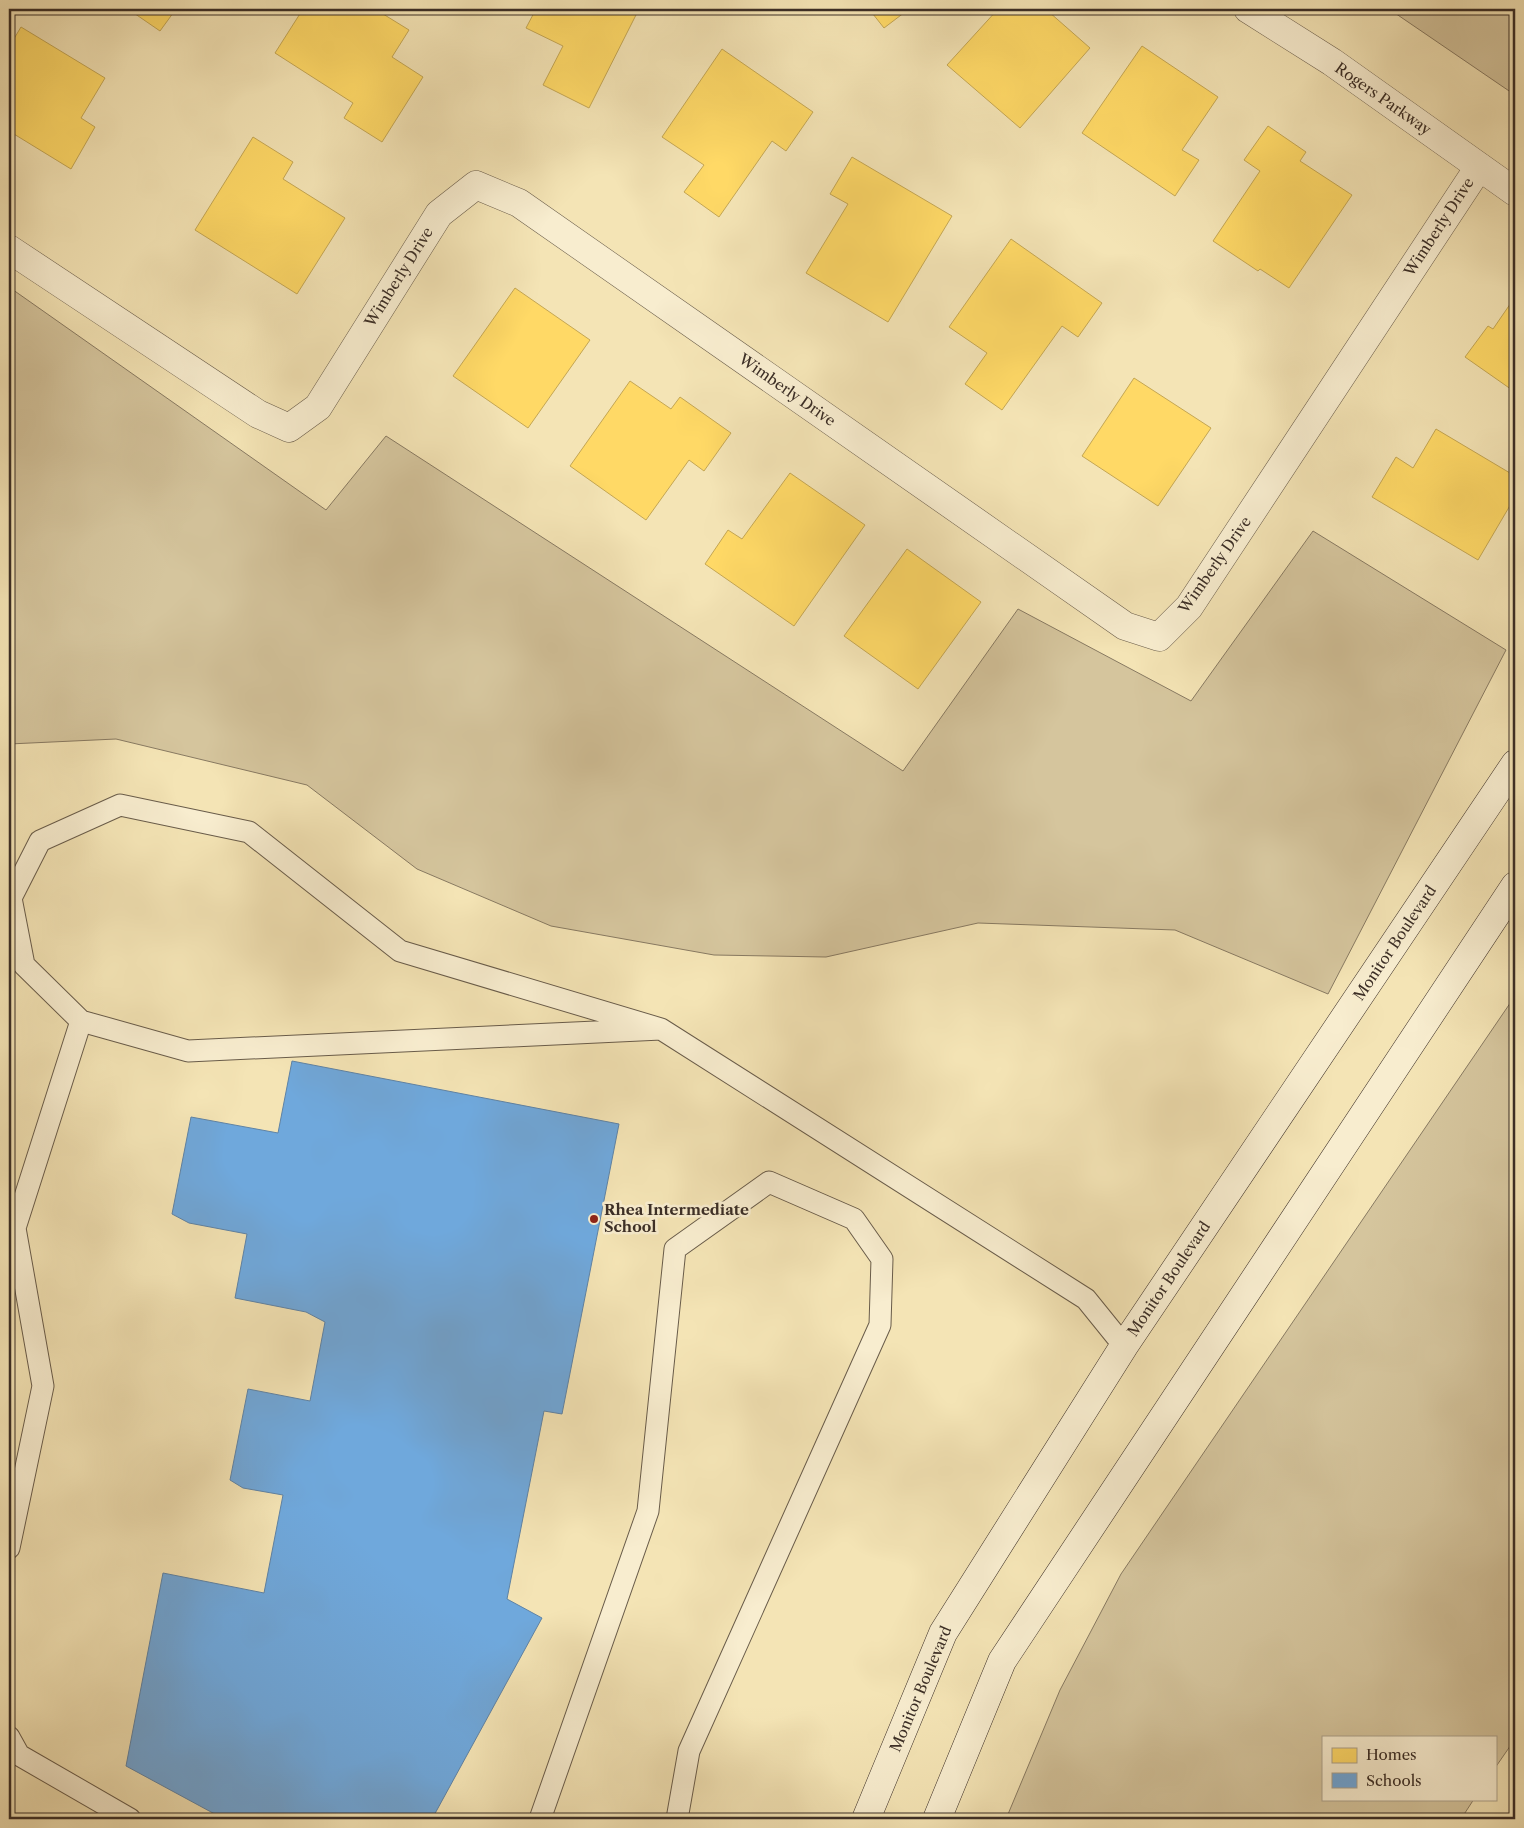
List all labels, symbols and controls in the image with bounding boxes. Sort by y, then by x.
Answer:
street label: Rogers Parkway [1331,58,1436,139]
street label: Wimberly Drive [1399,174,1478,281]
street label: Wimberly Drive [360,223,437,331]
street label: Wimberly Drive [734,349,839,430]
street label: Wimberly Drive [1174,513,1255,618]
street label: Monitor Boulevard [1349,882,1440,1004]
place label: Rhea Intermediate School [604,1200,749,1236]
marker: Rhea Intermediate School [588,1213,600,1225]
street label: Monitor Boulevard [1123,1218,1214,1340]
street label: Monitor Boulevard [885,1623,956,1755]
legend [1322,1736,1496,1800]
text: Homes [1366,1745,1417,1764]
text: Schools [1366,1771,1422,1790]

